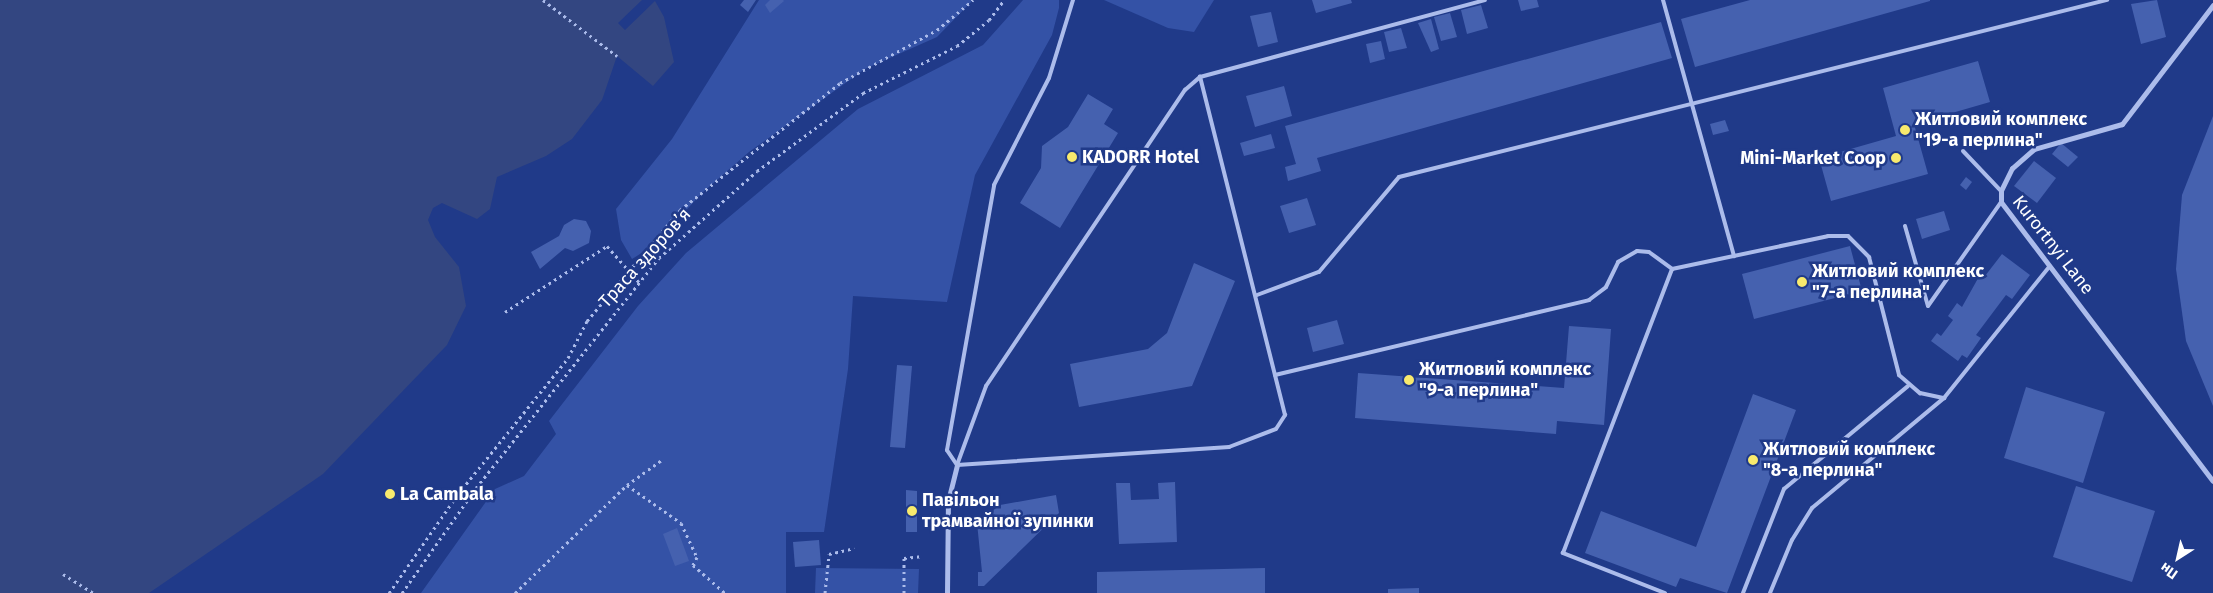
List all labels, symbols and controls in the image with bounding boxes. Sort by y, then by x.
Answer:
place label: Житловий комплекс "19-а перлина" [1915,109,2087,152]
marker: Житловий комплекс "19-а перлина" [1899,124,1911,136]
place label: KADORR Hotel [1082,146,1199,168]
place label: Mini-Market Coop [1740,147,1886,169]
marker: KADORR Hotel [1066,151,1078,163]
marker: Mini-Market Coop [1890,152,1902,164]
street label: Kurortnyi Lane [2008,191,2098,299]
street label: Траса здоров’я [595,204,695,312]
place label: Житловий комплекс "7-а перлина" [1812,261,1984,304]
marker: Житловий комплекс "7-а перлина" [1796,276,1808,288]
place label: Житловий комплекс "9-а перлина" [1419,359,1591,402]
marker: Житловий комплекс "9-а перлина" [1403,374,1415,386]
place label: Житловий комплекс "8-а перлина" [1763,439,1935,482]
marker: Житловий комплекс "8-а перлина" [1747,454,1759,466]
place label: La Cambala [400,483,494,505]
marker: La Cambala [384,488,396,500]
place label: Павільон трамвайної зупинки [922,490,1094,532]
marker: Павільон трамвайної зупинки [906,505,918,517]
north arrow [2153,533,2203,583]
text: Пн [2157,559,2181,583]

